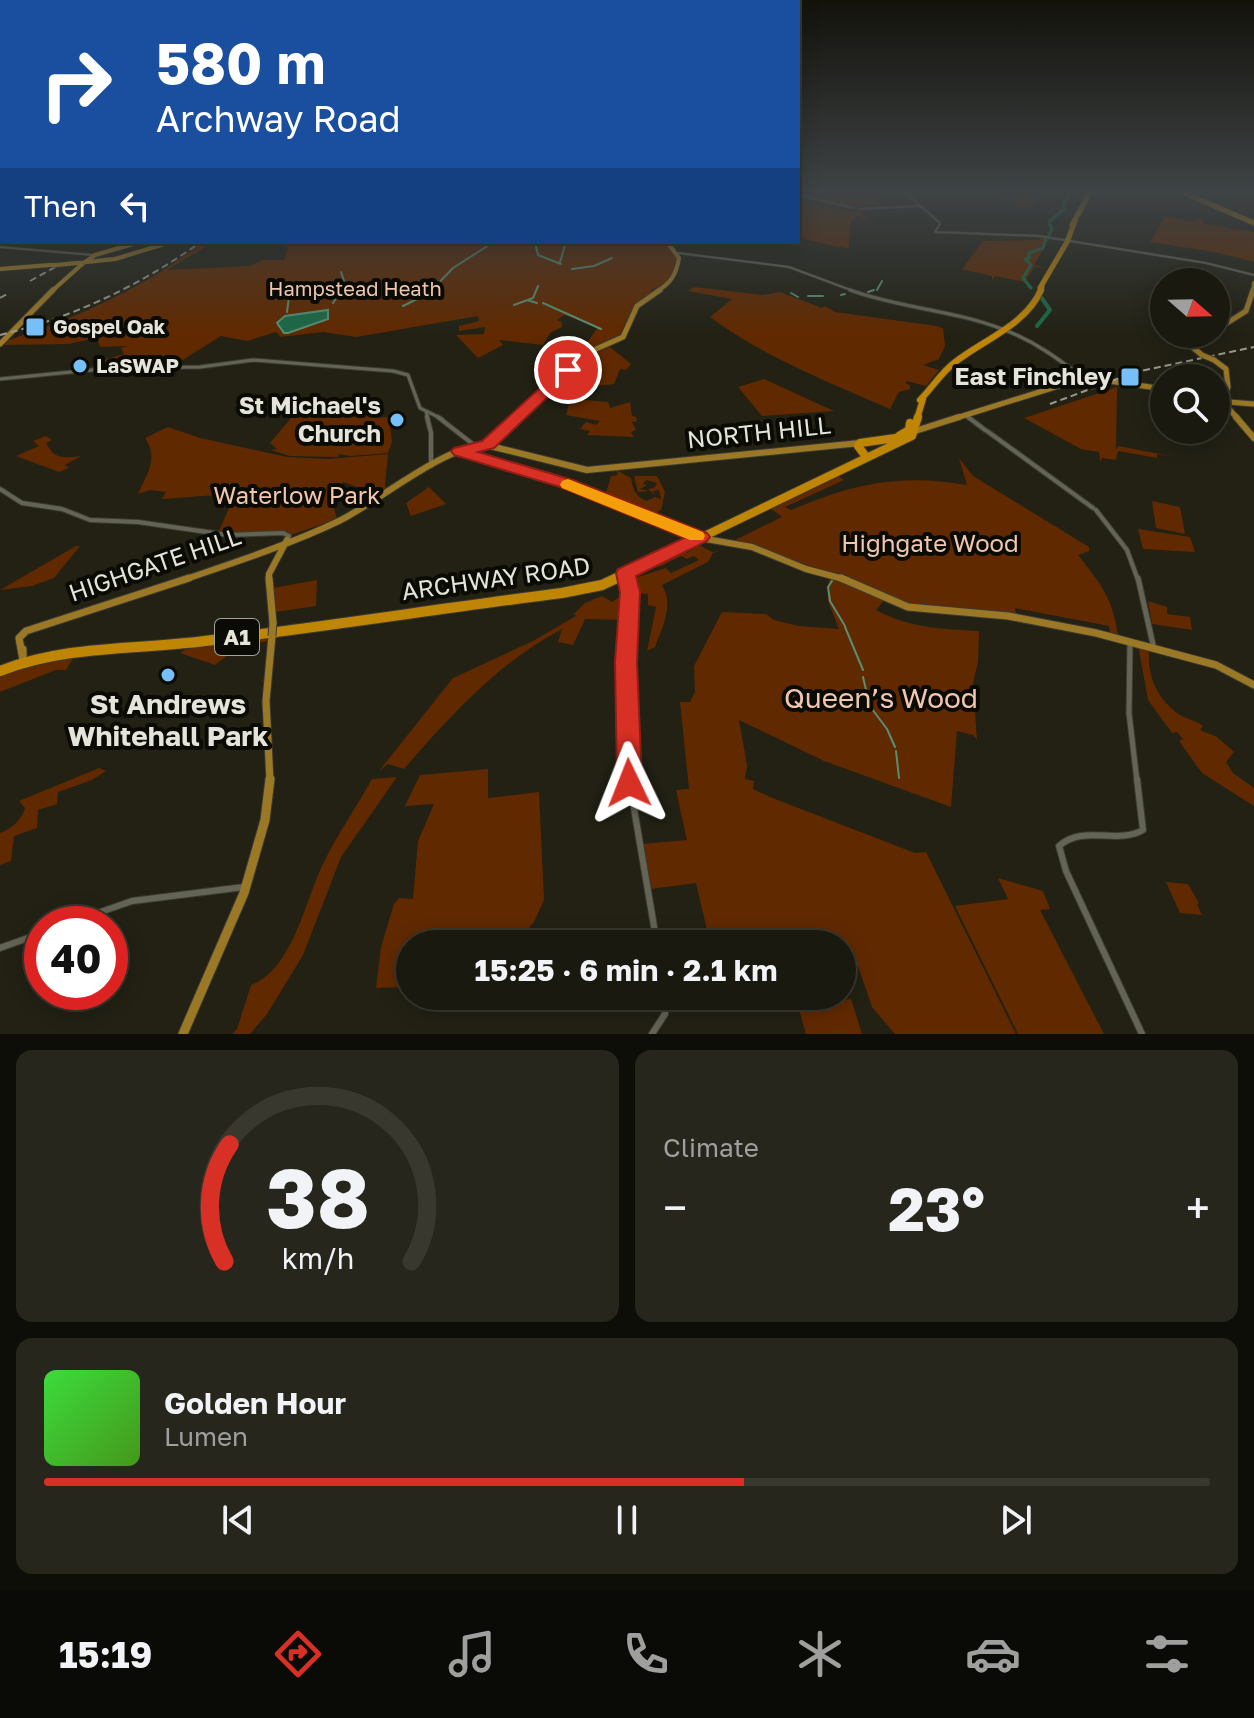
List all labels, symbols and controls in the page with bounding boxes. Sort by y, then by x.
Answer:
text: 580 m [156,29,325,96]
icon: right [24,32,128,136]
text: Archway Road [156,97,401,140]
icon: left [113,184,157,228]
text: Then [24,188,97,224]
north arrow [1150,268,1230,348]
map controls [1150,268,1230,444]
park label: Hampstead Heath [268,276,442,300]
place label: Gospel Oak [53,314,166,338]
marker: Gospel Oak [24,316,46,338]
pin [534,336,602,404]
icon: arrive [546,348,590,392]
place label: LaSWAP [96,353,179,377]
marker: LaSWAP [71,357,89,375]
place label: East Finchley [954,361,1113,390]
button: search [1150,364,1230,444]
marker: East Finchley [1119,366,1141,388]
place label: St Michael's Church [239,390,381,447]
street label: NORTH HILL [686,410,832,453]
marker: St Michael's Church [388,411,406,429]
park label: Waterlow Park [213,480,381,509]
street label: HIGHGATE HILL [65,520,245,607]
park label: Highgate Wood [841,528,1019,557]
street label: ARCHWAY ROAD [400,550,592,605]
road number: A1 [215,619,259,655]
marker: St Andrews Whitehall Park [159,666,177,684]
park label: Queen’s Wood [784,681,978,714]
place label: St Andrews Whitehall Park [67,687,269,752]
position arrow [587,741,671,825]
speed limit sign: 40 [24,906,128,1010]
text: 15:25 · 6 min · 2.1 km [475,952,777,988]
text: Climate [663,1132,759,1163]
text: 38 [266,1146,370,1246]
text: 23° [888,1172,985,1244]
text: − [663,1181,687,1234]
text: + [1186,1181,1210,1234]
text: km/h [281,1241,354,1275]
text: Golden Hour [164,1385,346,1421]
text: Lumen [164,1421,248,1452]
icon: previous [216,1498,260,1542]
icon: pause [605,1498,649,1542]
icon: next [994,1498,1038,1542]
icon: directions [270,1626,326,1682]
icon: music [444,1626,500,1682]
icon: phone [618,1626,674,1682]
icon: climate [792,1626,848,1682]
icon: car [965,1626,1021,1682]
icon: filters [1139,1626,1195,1682]
text: 15:19 [59,1633,152,1676]

